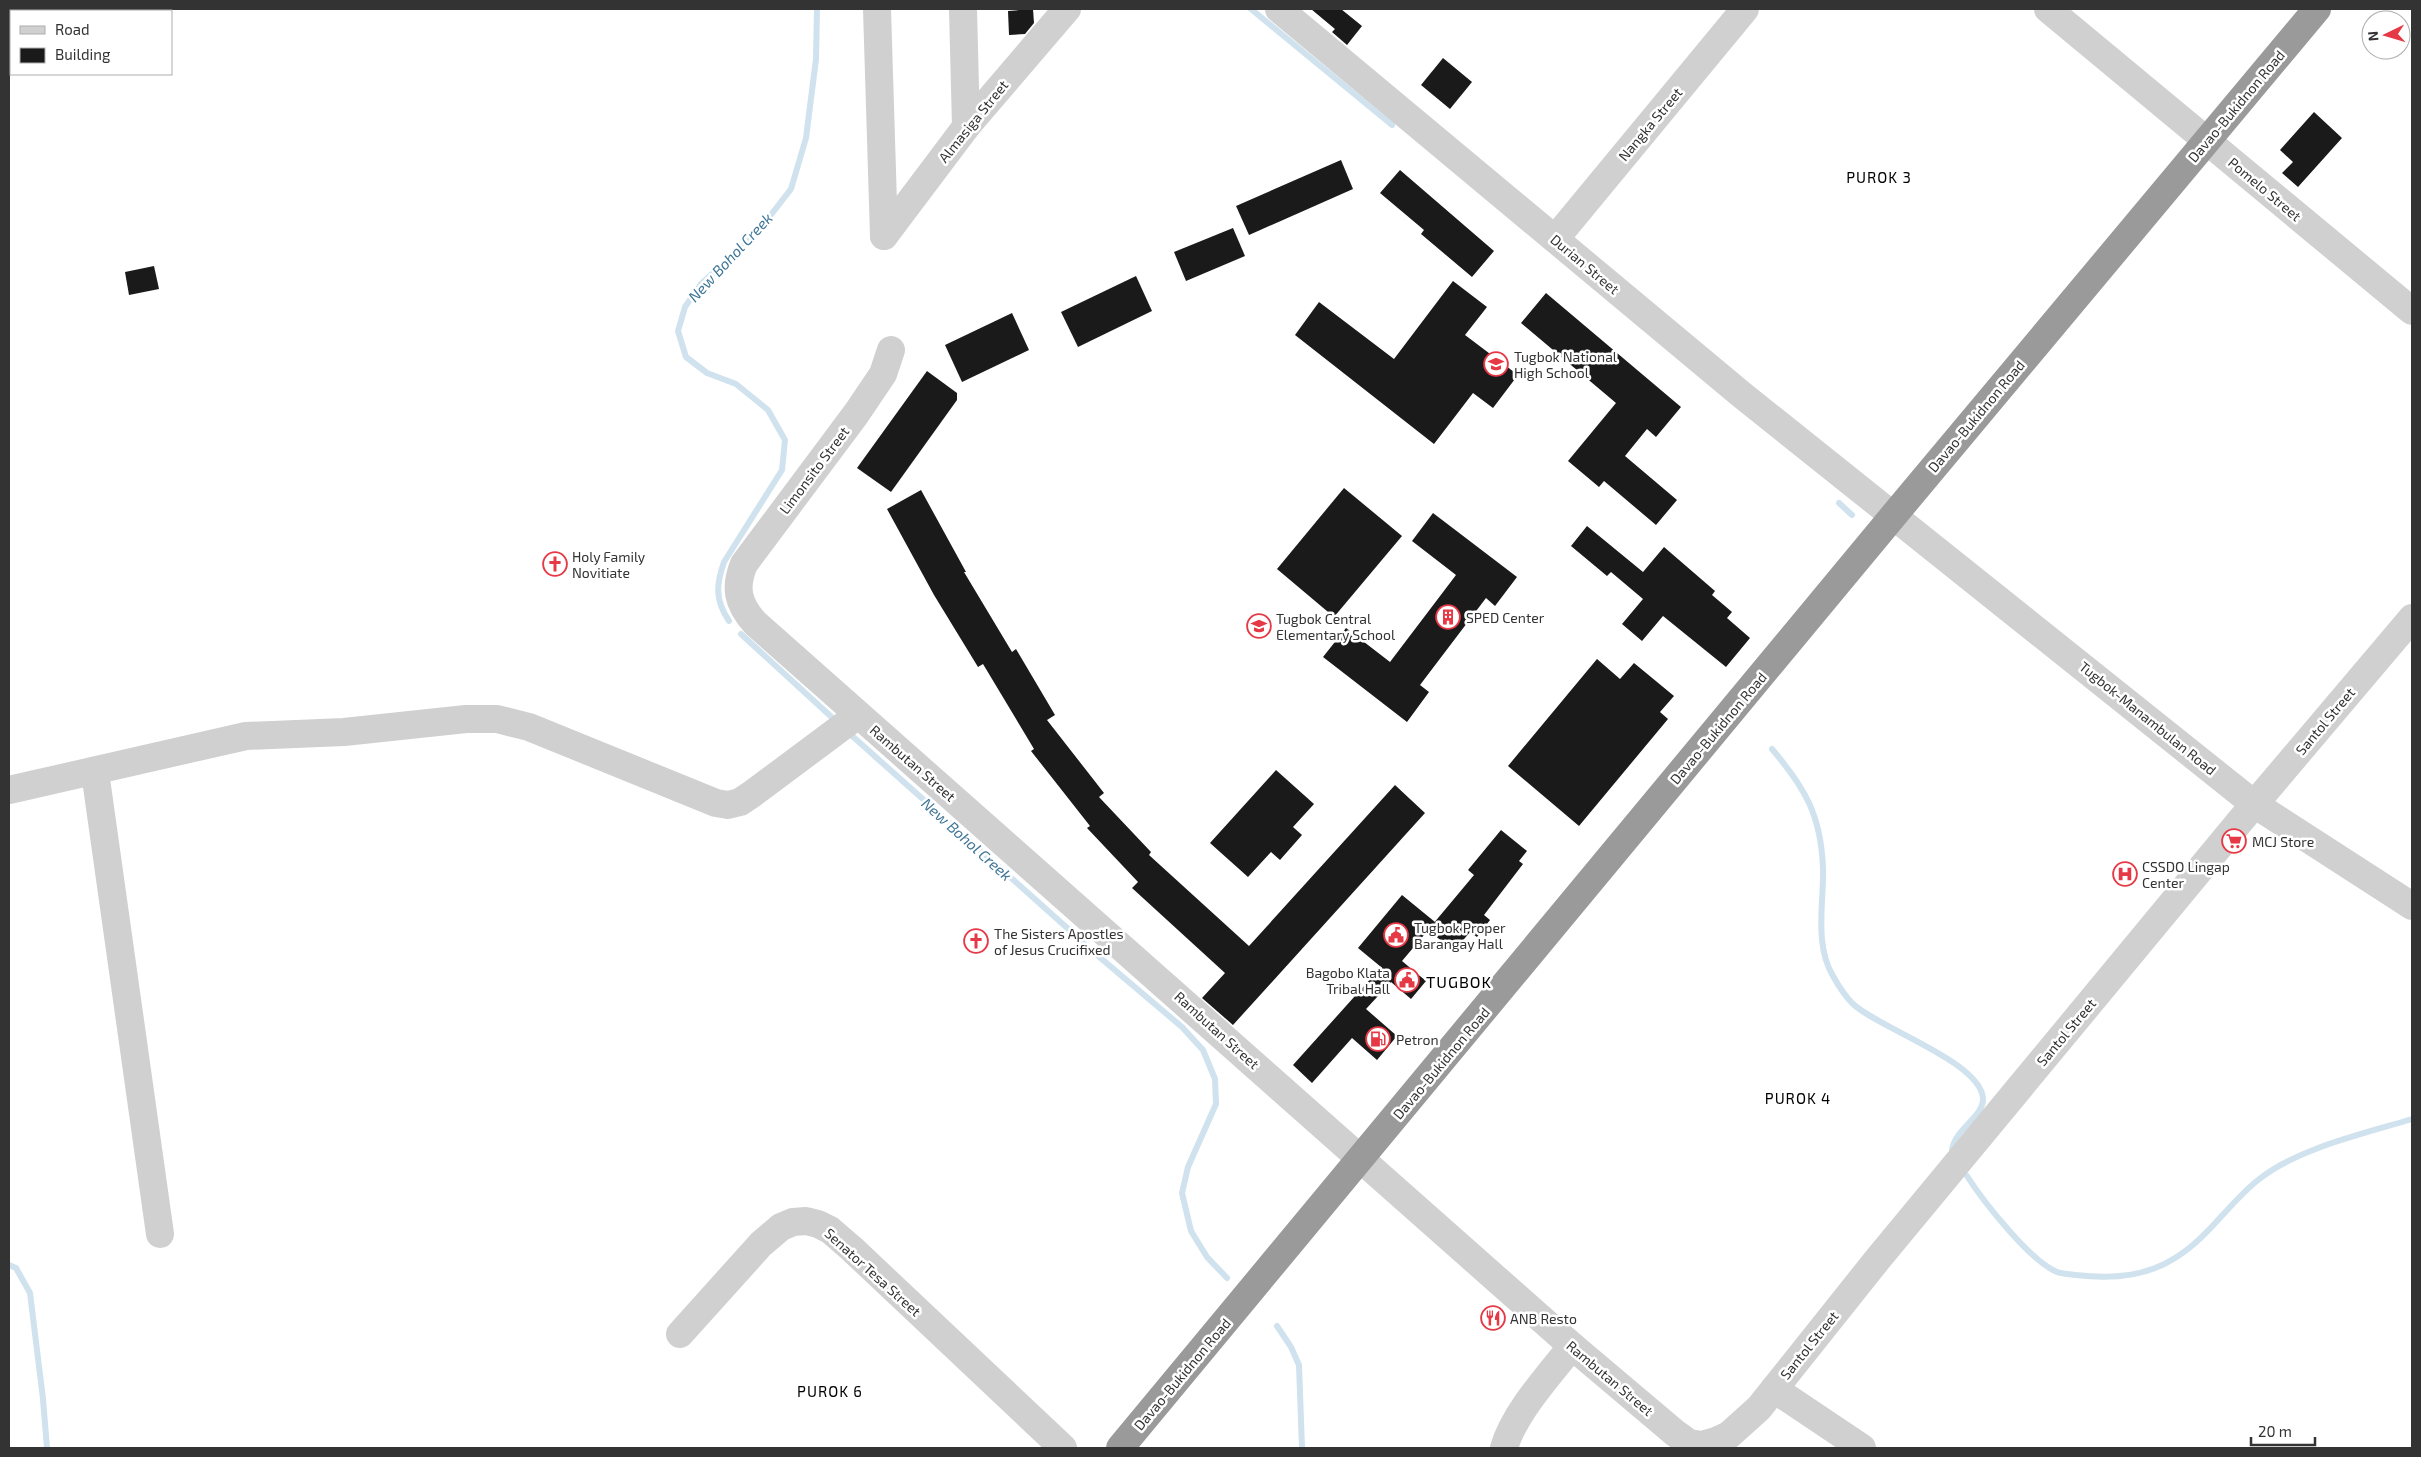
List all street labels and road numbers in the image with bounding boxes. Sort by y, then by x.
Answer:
street label: Davao-Bukidnon Road [2184,46,2288,166]
street label: Almasiga Street [935,76,1011,166]
street label: Nangka Street [1614,84,1686,164]
street label: Pomelo Street [2225,154,2305,224]
street label: Durian Street [1547,230,1623,298]
street label: Davao-Bukidnon Road [1924,356,2028,476]
street label: Limonsito Street [776,423,852,517]
street label: Tugbok-Manambulan Road [2076,658,2220,778]
street label: Davao-Bukidnon Road [1666,668,1770,788]
street label: Santol Street [2292,684,2358,758]
street label: Rambutan Street [867,721,959,805]
street label: Rambutan Street [1171,988,1263,1072]
street label: Santol Street [2033,995,2099,1069]
street label: Davao-Bukidnon Road [1389,1003,1493,1123]
street label: Senator Tesa Street [821,1224,925,1320]
street label: Santol Street [1776,1307,1842,1383]
street label: Davao-Bukidnon Road [1130,1314,1234,1434]
street label: Rambutan Street [1563,1337,1657,1419]

